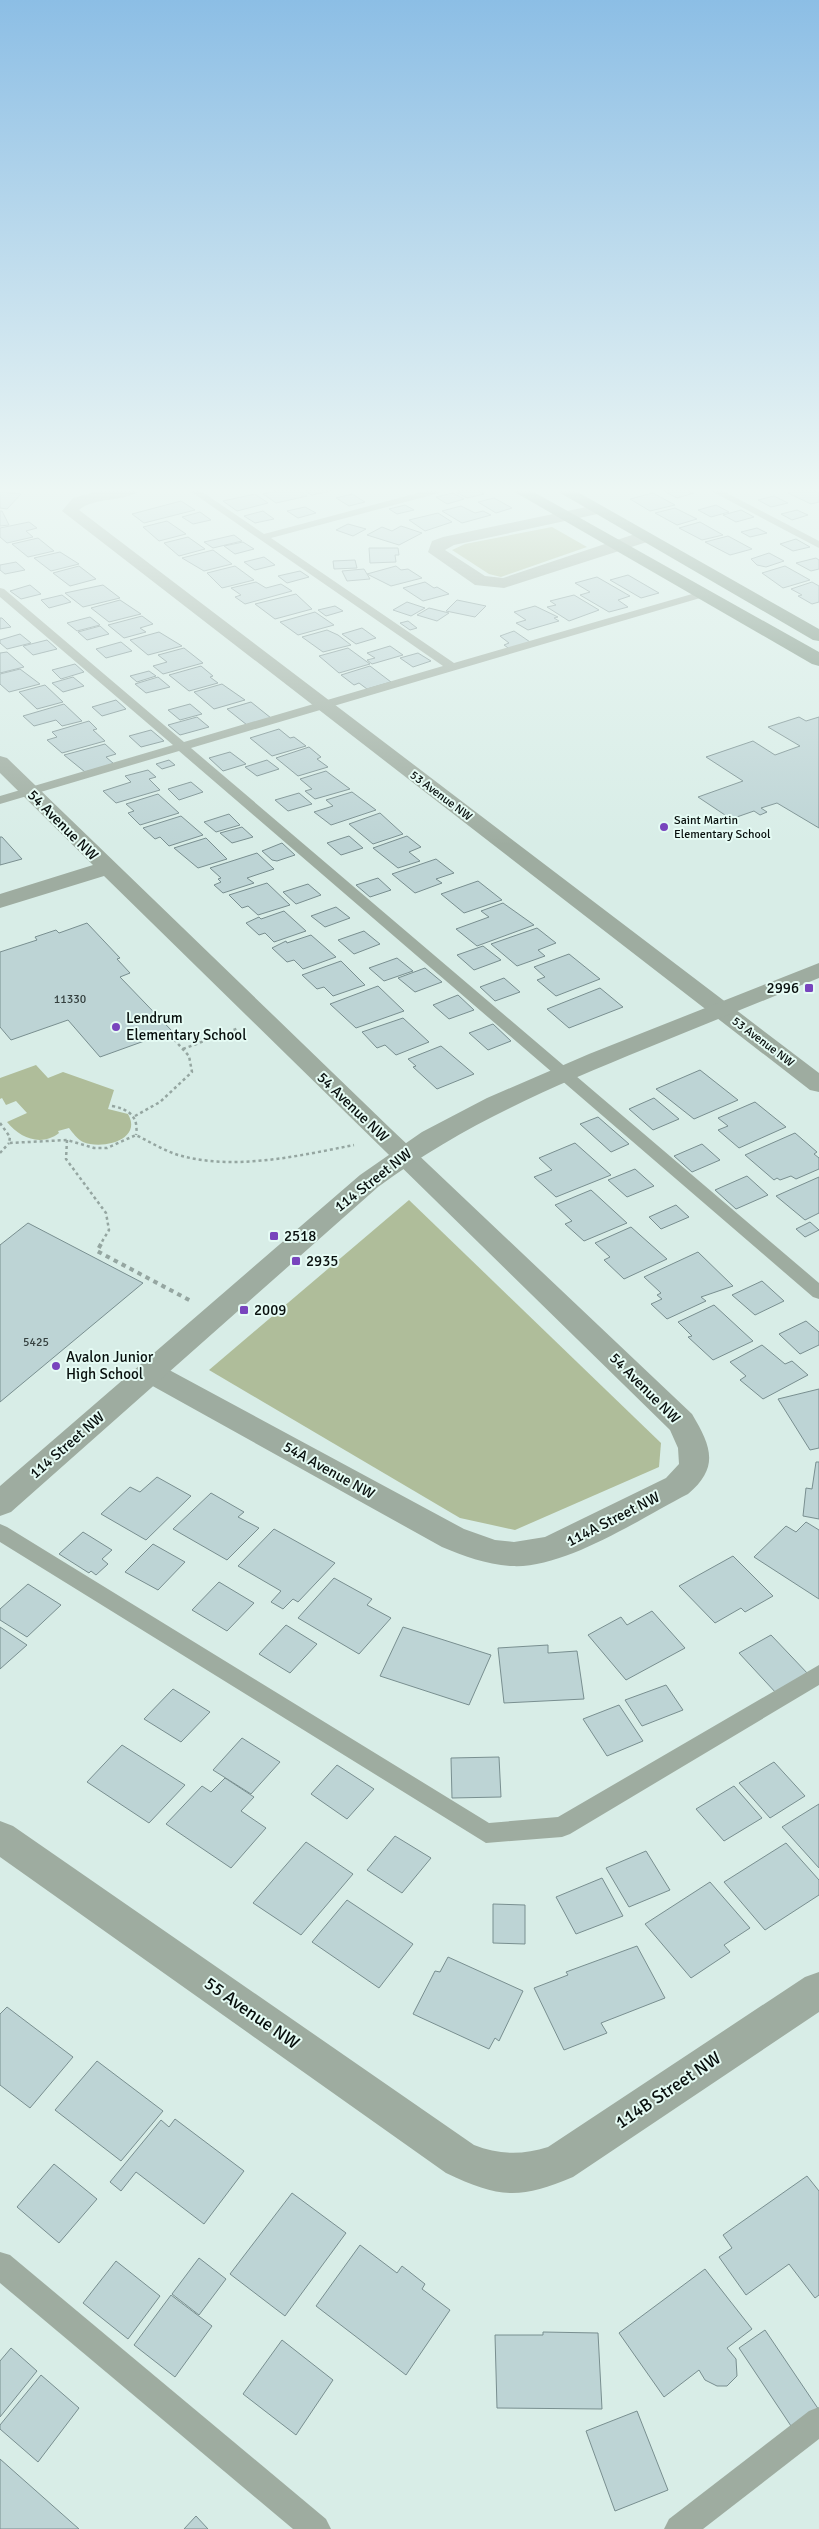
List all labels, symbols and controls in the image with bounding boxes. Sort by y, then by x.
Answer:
street label: 53 Avenue NW [407,768,475,824]
street label: 54 Avenue NW [24,786,102,864]
place label: Saint Martin Elementary School [674,813,771,842]
marker: Saint Martin Elementary School [658,821,670,833]
place label: 2996 [767,979,799,997]
marker: 2996 [803,982,815,994]
house number: 11330 [54,992,86,1007]
place label: Lendrum Elementary School [126,1009,247,1044]
street label: 53 Avenue NW [729,1014,797,1070]
marker: Lendrum Elementary School [110,1021,122,1033]
street label: 54 Avenue NW [313,1068,393,1146]
street label: 114 Street NW [331,1144,415,1216]
place label: 2518 [284,1227,316,1245]
marker: 2518 [268,1230,280,1242]
place label: 2935 [306,1252,338,1270]
marker: 2935 [290,1255,302,1267]
place label: 2009 [254,1301,286,1319]
marker: 2009 [238,1304,250,1316]
house number: 5425 [23,1335,49,1350]
place label: Avalon Junior High School [66,1348,154,1383]
street label: 54 Avenue NW [606,1349,684,1427]
marker: Avalon Junior High School [50,1360,62,1372]
street label: 114 Street NW [26,1408,108,1482]
street label: 54A Avenue NW [280,1437,378,1503]
street label: 114A Street NW [563,1488,663,1550]
street label: 55 Avenue NW [200,1972,304,2054]
street label: 114B Street NW [611,2047,725,2133]

